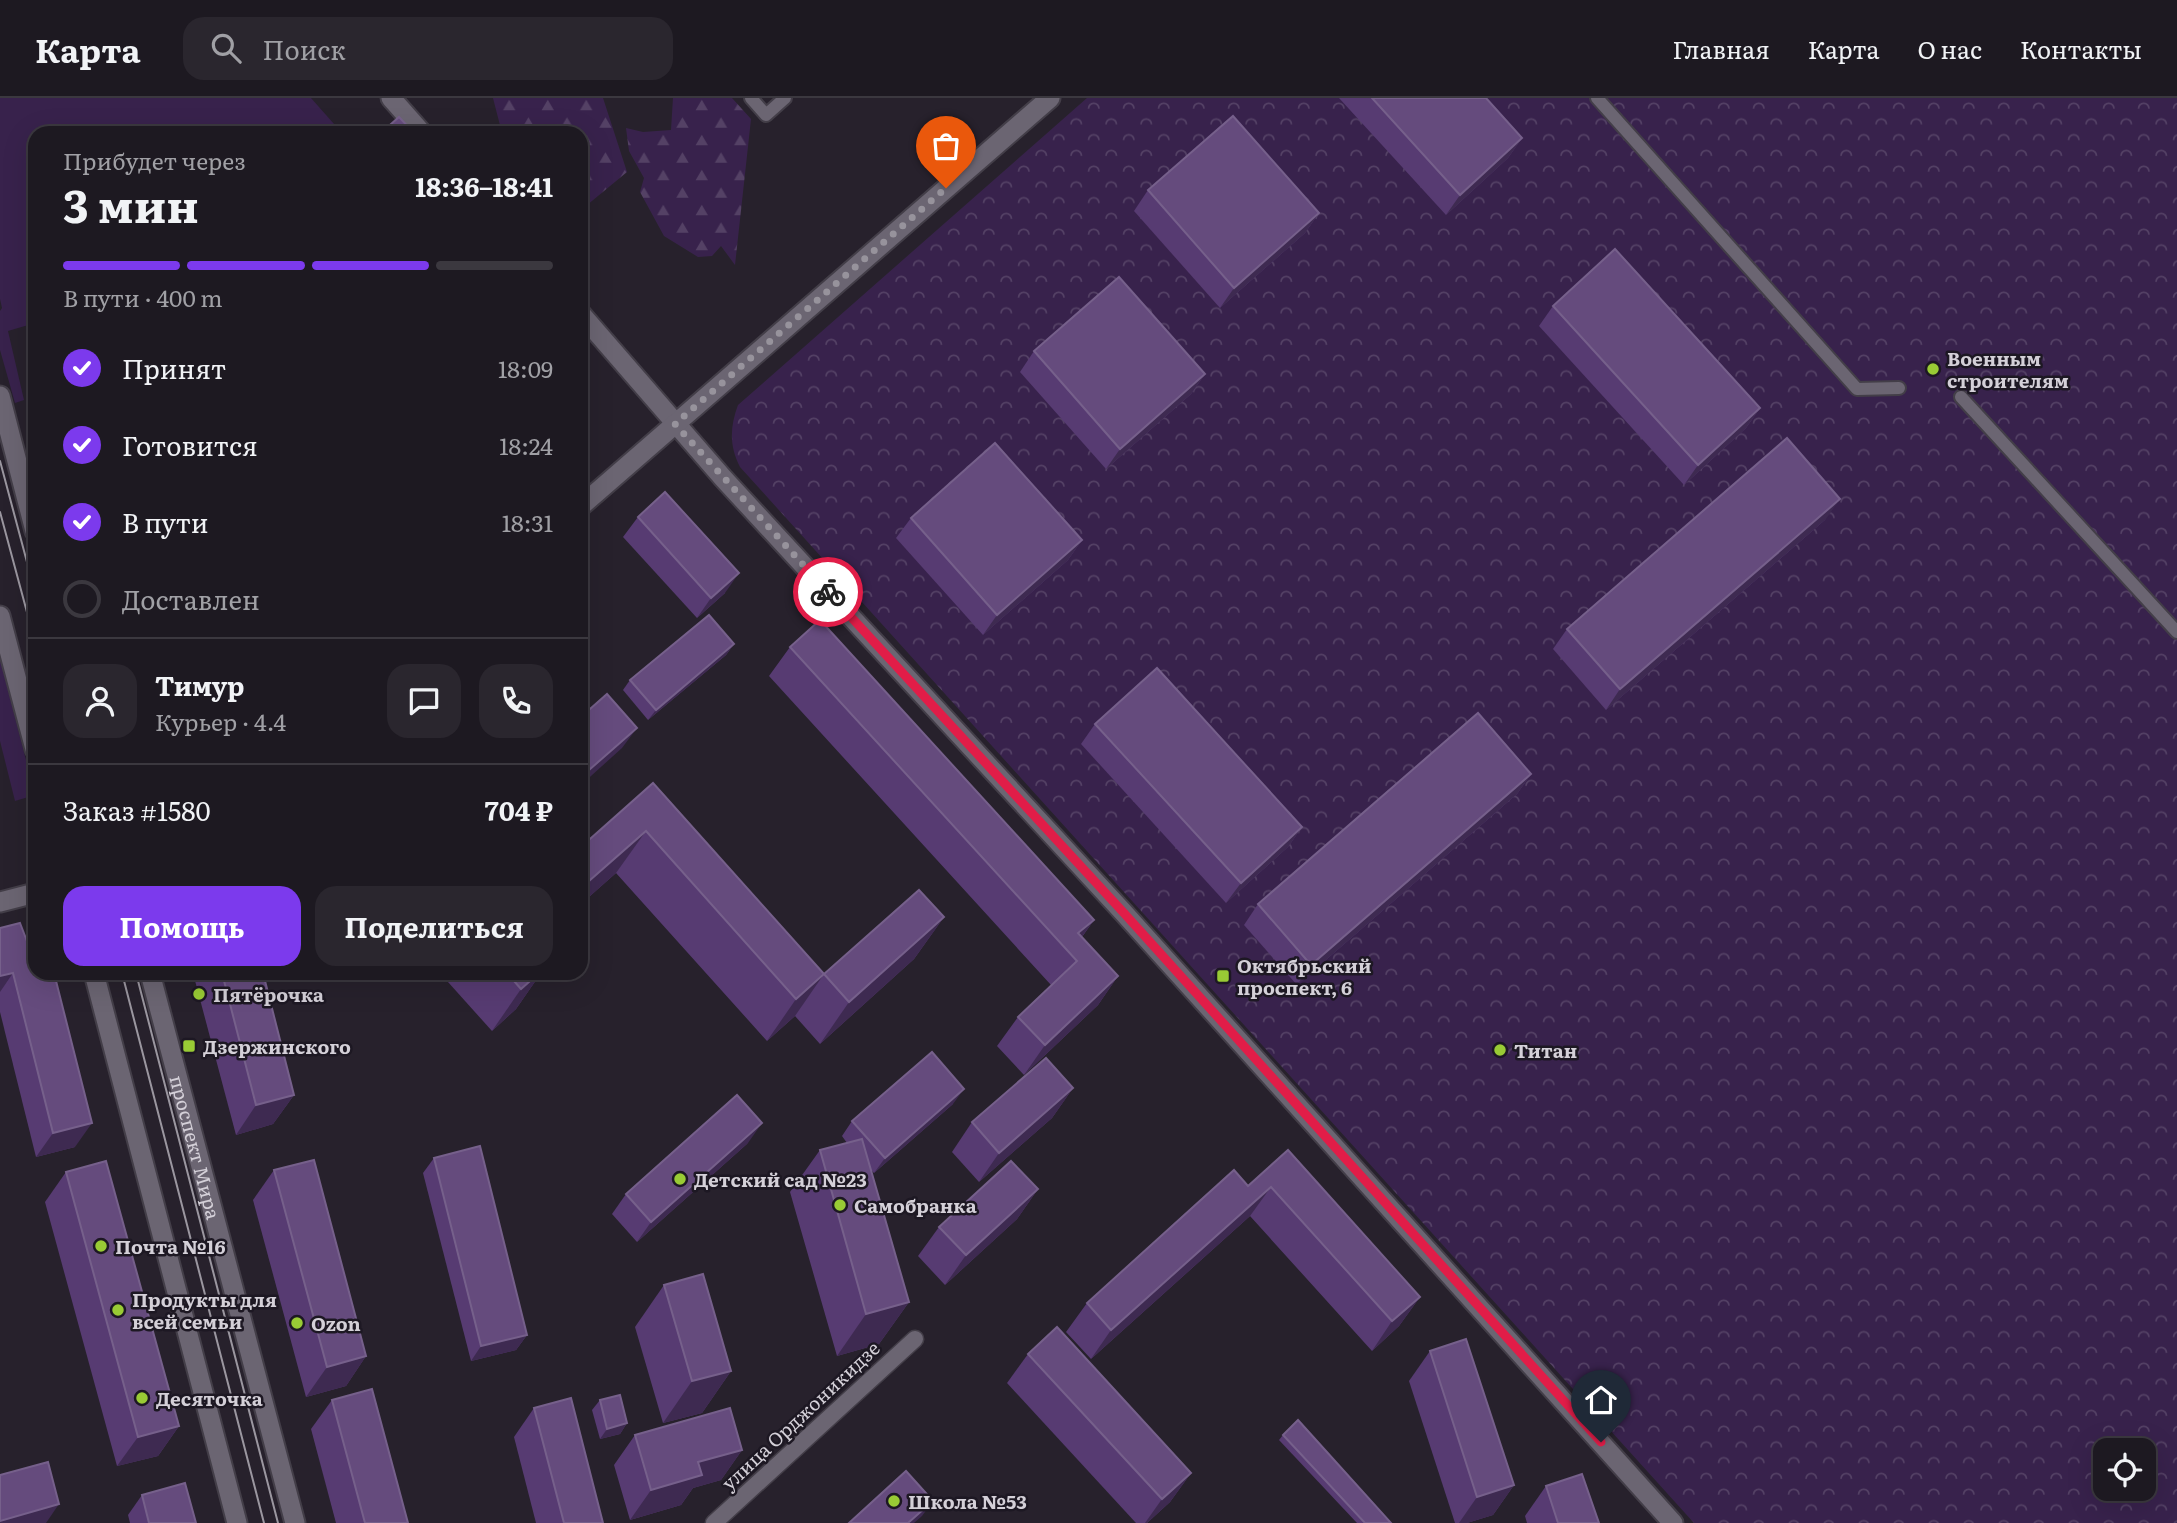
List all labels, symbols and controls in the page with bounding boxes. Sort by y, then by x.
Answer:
search box [183,17,673,80]
text: Карта [35,24,141,73]
icon: search [207,29,245,67]
text: Поиск [263,29,346,68]
text: Главная [1672,31,1770,66]
text: Карта [1808,31,1880,66]
text: О нас [1918,31,1982,66]
text: Контакты [2020,31,2142,66]
pin [916,116,976,188]
icon: bag [927,127,965,165]
text: Прибудет через [63,143,246,177]
text: 18:36–18:41 [415,166,553,205]
text: 3 мин [63,169,199,237]
text: В пути · 400 m [63,280,223,314]
place label: Военным строителям [1947,344,2069,394]
text: Принят [122,348,226,387]
icon: check [63,349,101,387]
text: 18:09 [498,351,553,385]
marker: Военным строителям [1925,361,1941,377]
text: Готовится [122,425,258,464]
icon: check [63,426,101,464]
text: 18:24 [499,428,553,462]
text: В пути [122,502,209,541]
icon: check [63,503,101,541]
text: 18:31 [502,505,553,539]
courier [793,557,863,627]
icon: bike [809,573,847,611]
text: Доставлен [122,579,260,618]
button: person [63,664,137,738]
button: chat [387,664,461,738]
button: phone [479,664,553,738]
text: Тимур [155,665,244,704]
text: Курьер · 4.4 [155,704,286,738]
text: Заказ #1580 [63,790,211,829]
text: 704 ₽ [485,790,553,829]
button: Помощь [63,886,301,966]
button: Поделиться [315,886,553,966]
place label: Октябрьский проспект, 6 [1237,951,1372,1001]
marker: Октябрьский проспект, 6 [1215,968,1231,984]
place label: Пятёрочка [213,980,324,1008]
marker: Пятёрочка [191,986,207,1002]
place label: Дзержинского [203,1032,351,1060]
place label: Титан [1514,1036,1577,1064]
marker: Дзержинского [181,1038,197,1054]
marker: Титан [1492,1042,1508,1058]
street label: проспект Мира [163,1072,228,1223]
place label: Детский сад №23 [694,1165,867,1193]
marker: Детский сад №23 [672,1171,688,1187]
place label: Самобранка [854,1191,977,1219]
marker: Самобранка [832,1197,848,1213]
place label: Почта №16 [115,1232,226,1260]
marker: Почта №16 [93,1238,109,1254]
place label: Продукты для всей семьи [132,1285,277,1335]
marker: Продукты для всей семьи [110,1302,126,1318]
place label: Ozon [311,1309,361,1337]
marker: Ozon [289,1315,305,1331]
street label: улица Орджоникидзе [715,1334,886,1496]
pin [1571,1370,1631,1442]
icon: home [1582,1381,1620,1419]
place label: Десяточка [156,1384,263,1412]
marker: Десяточка [134,1390,150,1406]
map controls [2093,1438,2156,1501]
button: locate [2093,1438,2156,1501]
place label: Школа №53 [908,1487,1027,1515]
marker: Школа №53 [886,1493,902,1509]

